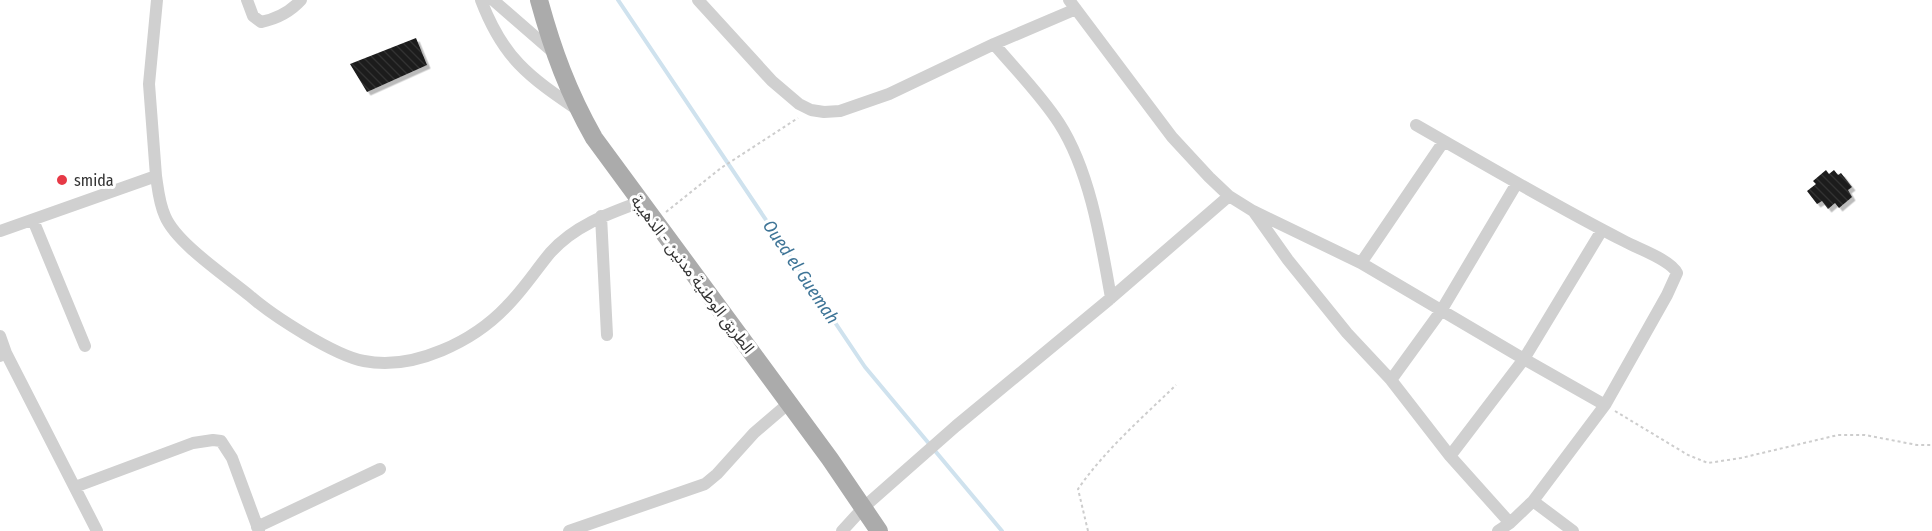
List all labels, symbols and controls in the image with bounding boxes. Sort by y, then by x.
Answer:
place label: smida [74,171,114,190]
marker: smida [55,173,69,187]
street label: الطريق الوطنية مدنين - الذهيبة [626,191,758,358]
water label: Oued el Guemah [758,216,844,328]

